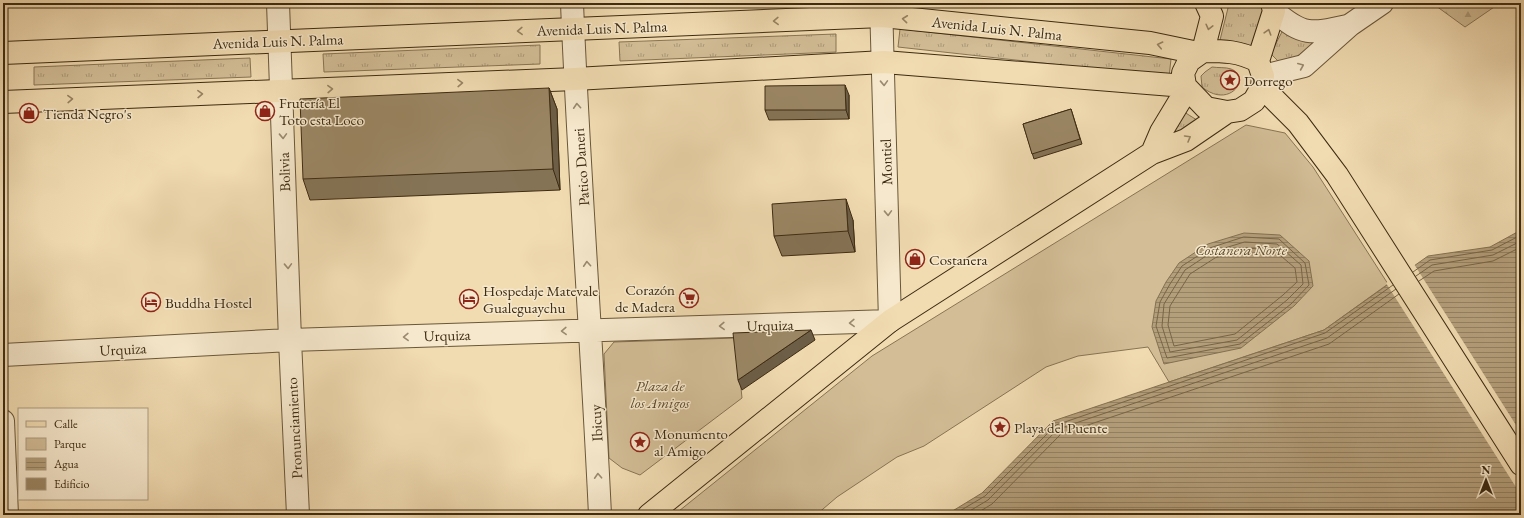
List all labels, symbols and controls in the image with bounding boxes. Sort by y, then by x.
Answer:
street label: Avenida Luis N. Palma [930,12,1063,44]
one-way arrow [902,14,908,23]
street label: Avenida Luis N. Palma [535,16,668,40]
one-way arrow [773,16,779,25]
one-way arrow [1205,23,1214,30]
one-way arrow [517,27,523,36]
street label: Avenida Luis N. Palma [211,29,344,53]
one-way arrow [1263,29,1272,36]
one-way arrow [1157,42,1163,50]
one-way arrow [1296,63,1304,71]
place icon: Dorrego [1219,69,1241,91]
place label: Dorrego [1244,71,1293,90]
one-way arrow [457,79,463,88]
one-way arrow [880,80,888,86]
one-way arrow [327,84,333,93]
one-way arrow [197,90,203,98]
place label: Frutería El Toto esta Loco [279,93,364,129]
one-way arrow [67,95,73,104]
shop icon: Frutería El Toto esta Loco [254,100,276,122]
shop icon: Tienda Negro's [18,102,40,124]
one-way arrow [573,103,581,109]
place label: Tienda Negro's [43,104,132,123]
street label: Patico Daneri [569,127,593,207]
one-way arrow [279,133,287,139]
one-way arrow [1184,135,1191,142]
street label: Montiel [876,138,896,186]
street label: Bolivia [274,152,294,192]
one-way arrow [883,210,892,216]
park label: Costanera Norte [1195,240,1288,259]
shop icon: Costanera [904,248,926,270]
place label: Costanera [929,250,987,269]
one-way arrow [582,261,591,267]
one-way arrow [283,263,292,269]
place label: Corazón de Madera [615,280,675,316]
place label: Hospedaje Matevale Gualeguaychu [483,281,598,317]
supermarket icon: Corazón de Madera [678,287,700,309]
hotel icon: Hospedaje Matevale Gualeguaychu [458,288,480,310]
hotel icon: Buddha Hostel [140,291,162,313]
place label: Buddha Hostel [165,293,253,312]
street label: Urquiza [746,315,794,335]
one-way arrow [848,318,855,327]
one-way arrow [719,322,725,331]
street label: Urquiza [423,325,471,345]
one-way arrow [561,327,567,336]
one-way arrow [403,332,409,341]
street label: Urquiza [99,338,147,360]
park label: Plaza de los Amigos [630,376,690,412]
street label: Pronunciamiento [282,377,306,479]
street label: Ibicuy [586,404,606,442]
legend [18,408,148,500]
text: Calle [54,416,78,432]
place icon: Playa del Puente [989,416,1011,438]
place label: Playa del Puente [1014,418,1108,437]
place label: Monumento al Amigo [654,424,728,460]
place icon: Monumento al Amigo [629,431,651,453]
text: Parque [54,436,86,452]
text: Agua [53,456,79,472]
north arrow [1466,460,1506,500]
text: N [1482,463,1491,477]
one-way arrow [594,473,603,479]
text: Edificio [54,476,90,492]

